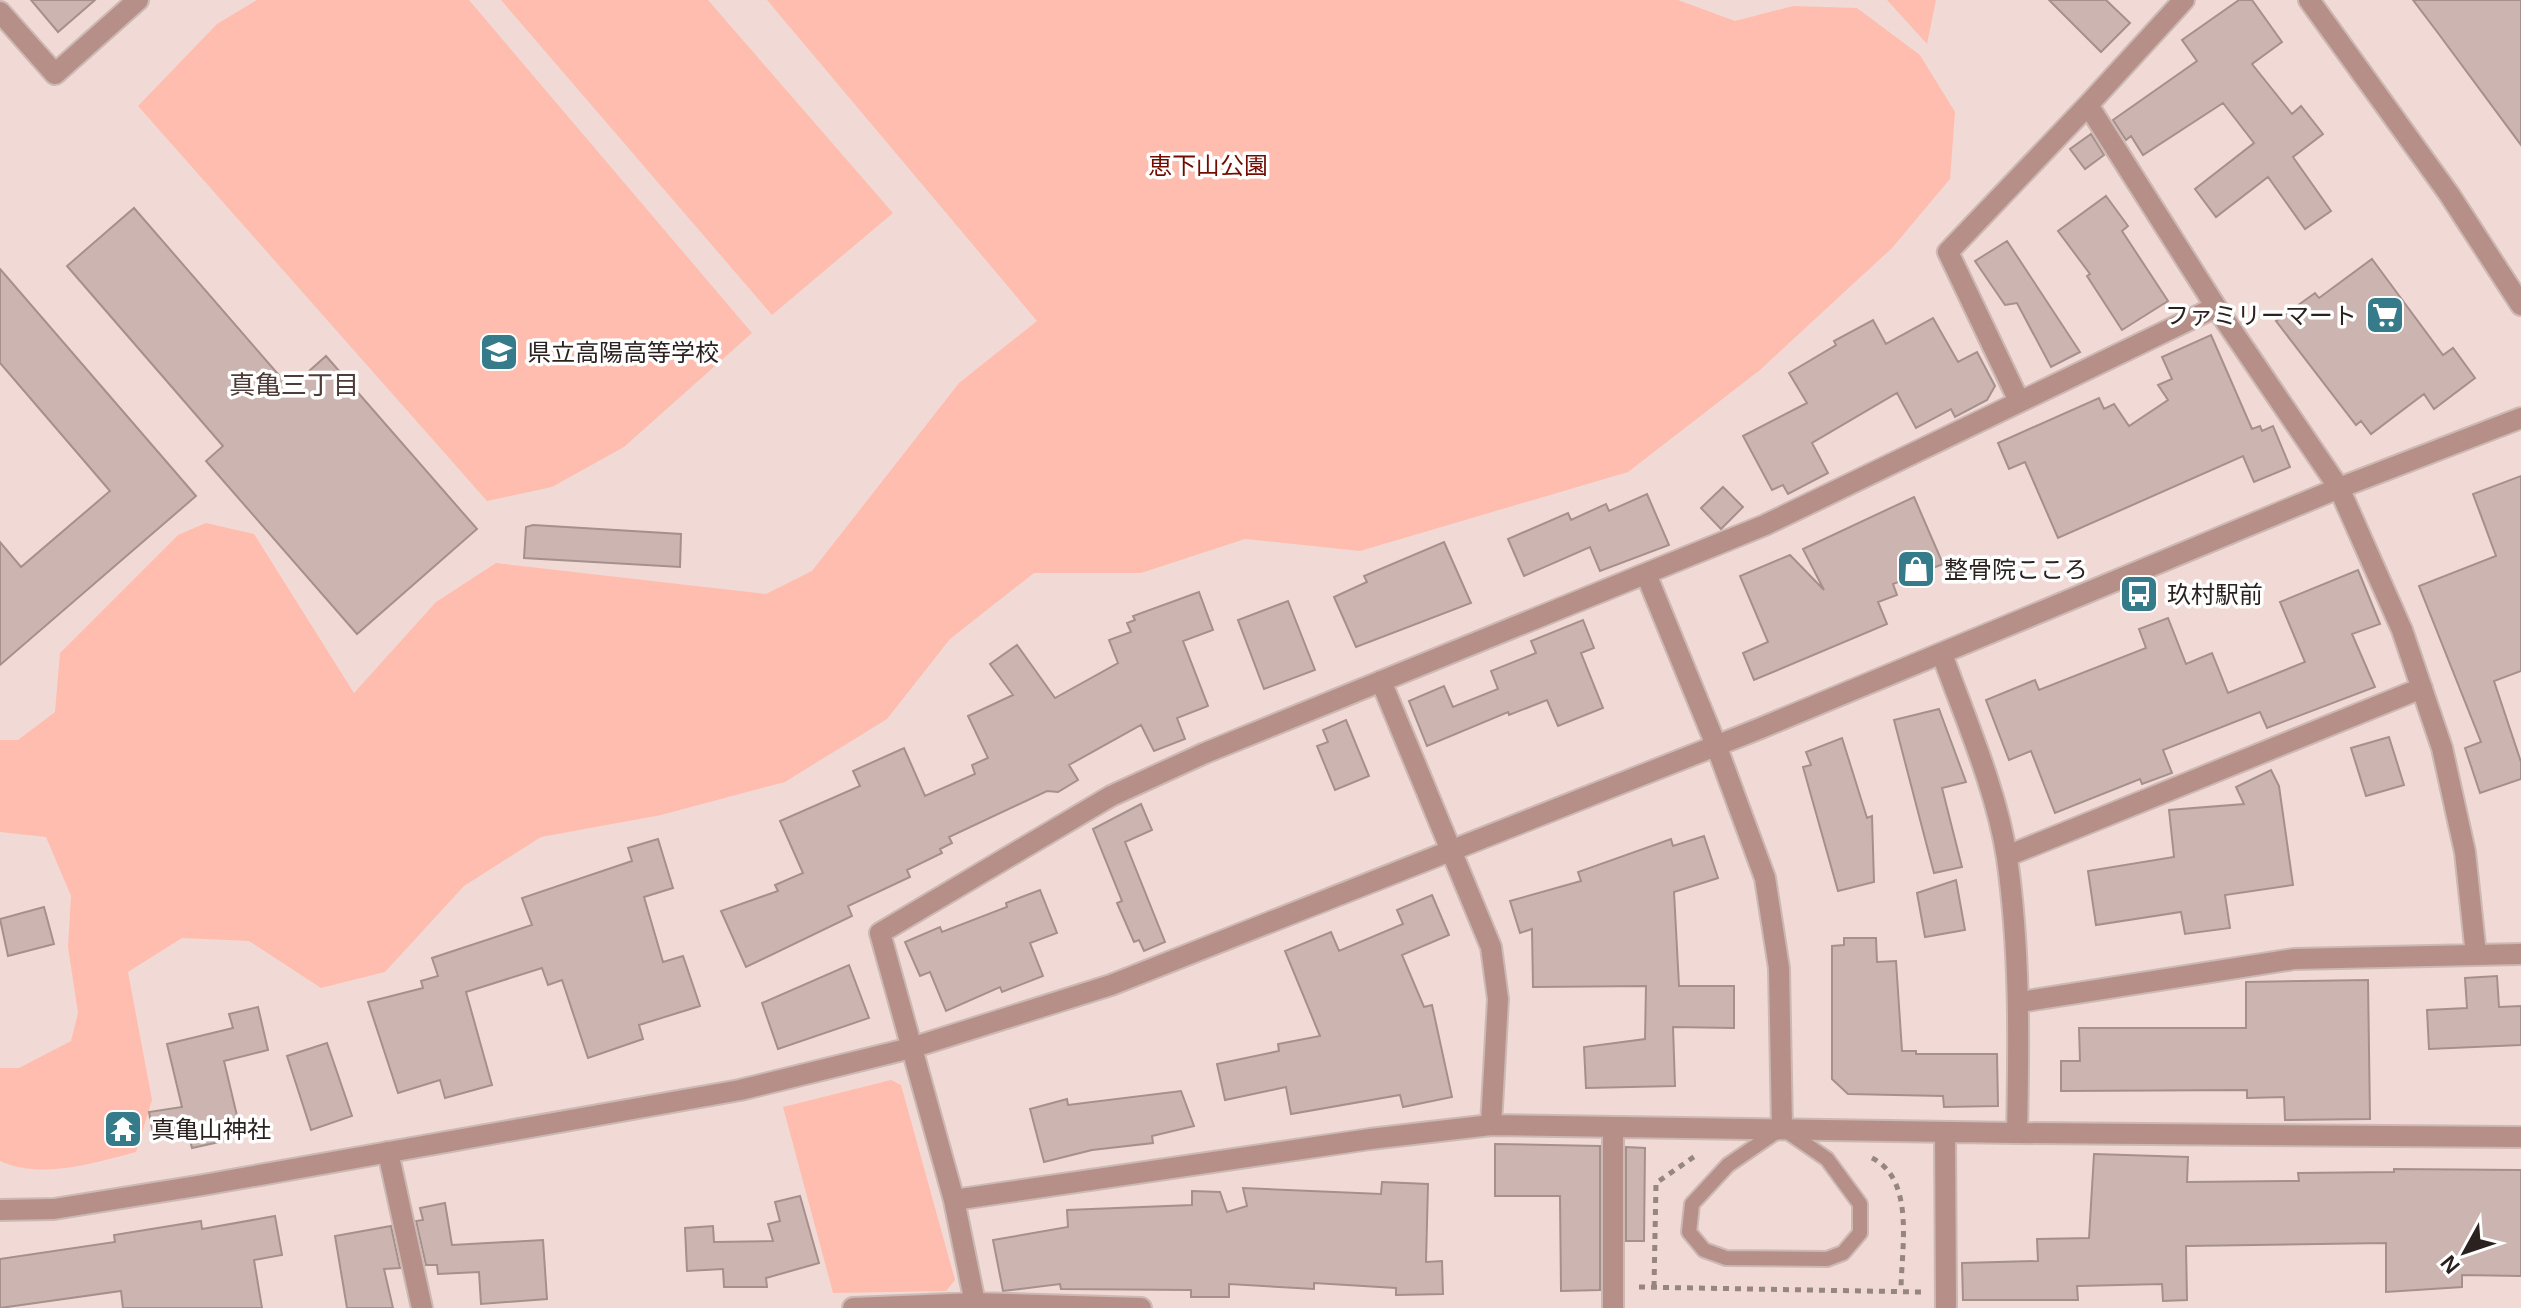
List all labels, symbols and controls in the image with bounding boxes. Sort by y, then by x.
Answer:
park label: 恵下山公園 [1148,152,1268,179]
supermarket icon: ファミリーマート [2364,294,2406,336]
place label: ファミリーマート [2165,302,2357,329]
school or university icon: 県立高陽高等学校 [478,331,520,373]
place label: 県立高陽高等学校 [527,339,719,366]
district label: 真亀三丁目 [229,370,359,400]
shop icon: 整骨院こころ [1895,548,1937,590]
place label: 整骨院こころ [1944,556,2088,583]
bus stop icon: 玖村駅前 [2118,573,2160,615]
place label: 玖村駅前 [2167,581,2263,608]
temple icon: 真亀山神社 [102,1108,144,1150]
place label: 真亀山神社 [151,1116,271,1143]
north arrow [2425,1212,2505,1292]
text: N [2435,1250,2465,1279]

